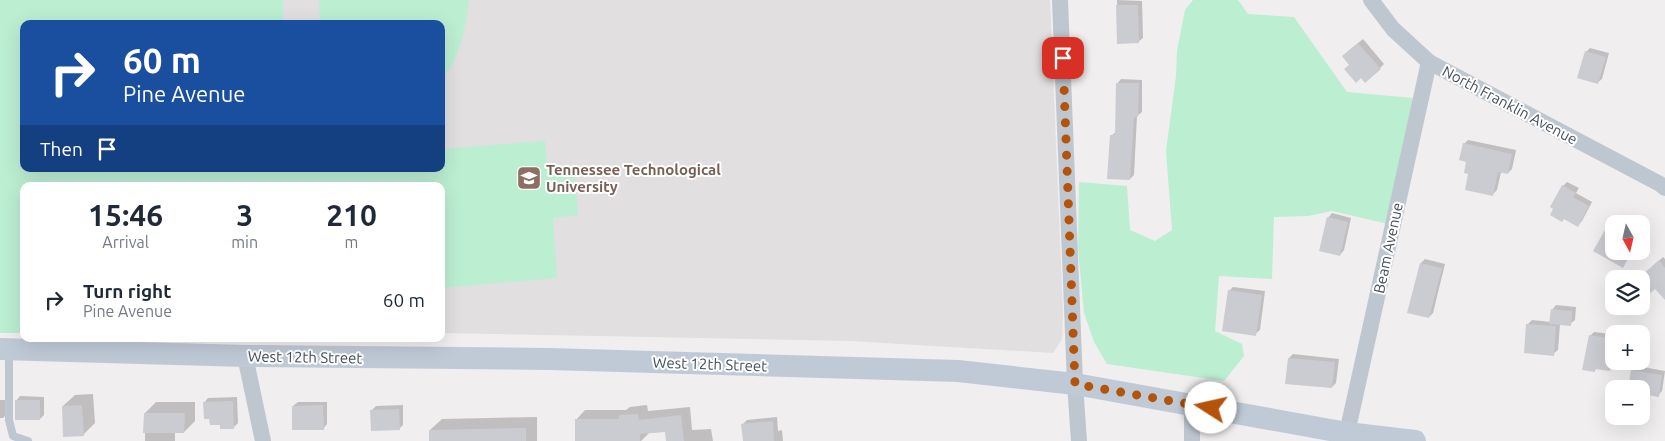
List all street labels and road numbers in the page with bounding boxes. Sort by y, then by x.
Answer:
street label: North Franklin Avenue [1440,62,1580,148]
street label: Beam Avenue [1370,201,1406,295]
street label: West 12th Street [248,348,362,366]
street label: West 12th Street [653,354,768,374]

